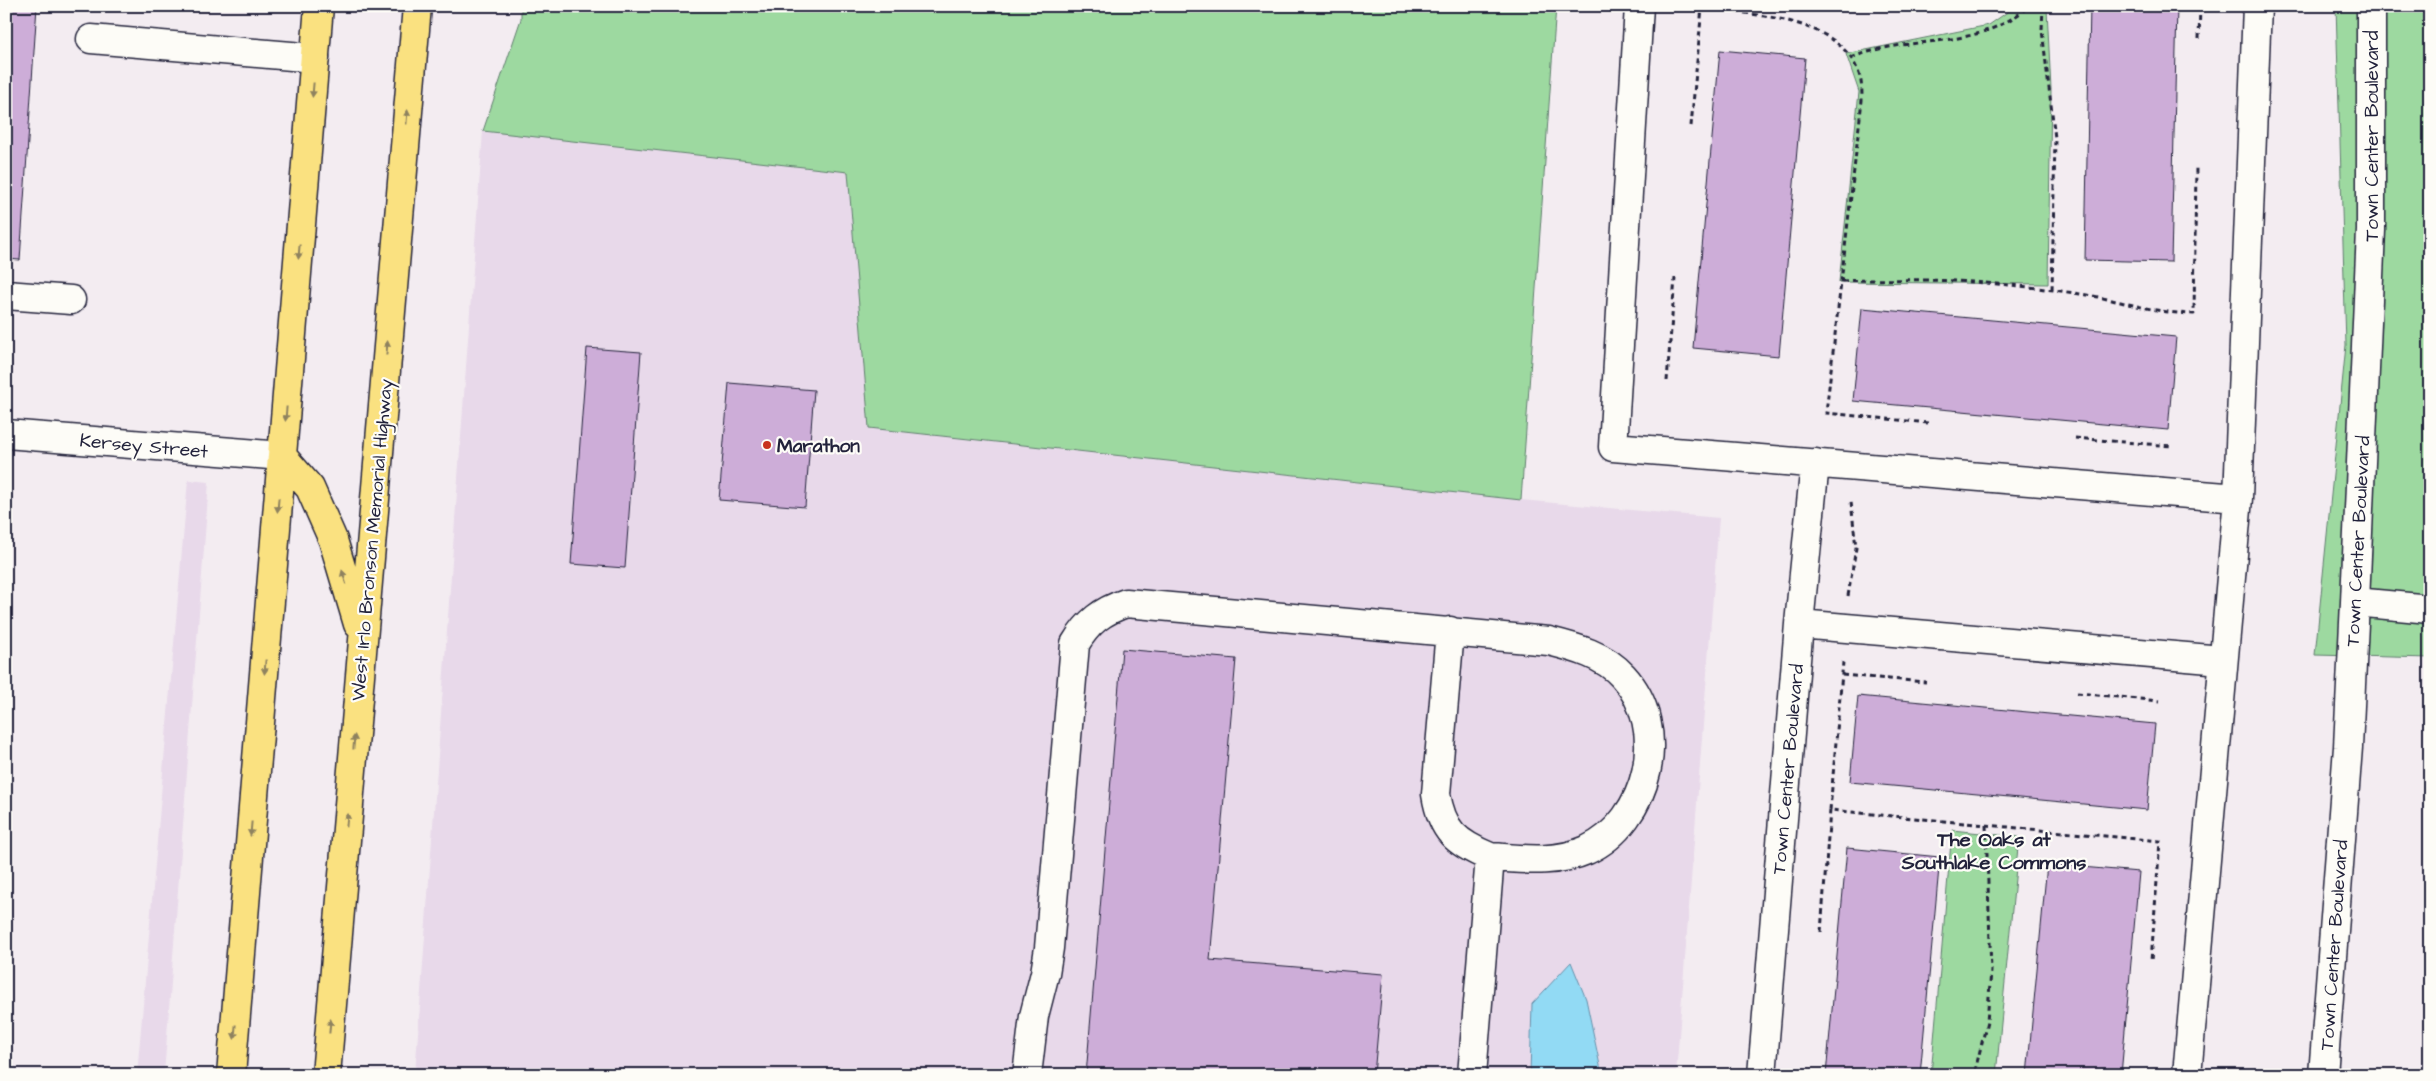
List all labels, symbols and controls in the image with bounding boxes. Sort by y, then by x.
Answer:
street label: Town Center Boulevard [2359,30,2386,242]
one-way arrow [308,82,316,98]
one-way arrow [404,108,412,124]
one-way arrow [295,244,303,260]
one-way arrow [384,339,392,355]
street label: West Irlo Bronson Memorial Highway [345,377,401,702]
one-way arrow [282,406,290,422]
street label: Kersey Street [78,427,209,467]
place label: Marathon [777,433,860,460]
street label: Town Center Boulevard [2339,435,2378,647]
marker: Marathon [761,439,773,451]
one-way arrow [274,497,282,513]
one-way arrow [339,569,347,584]
one-way arrow [261,659,269,675]
street label: Town Center Boulevard [1766,663,1811,875]
one-way arrow [350,733,358,749]
one-way arrow [343,812,351,828]
one-way arrow [247,821,255,837]
district label: The Oaks at Southlake Commons [1901,826,2086,877]
street label: Town Center Boulevard [2314,839,2355,1051]
one-way arrow [327,1018,335,1034]
one-way arrow [230,1024,238,1040]

